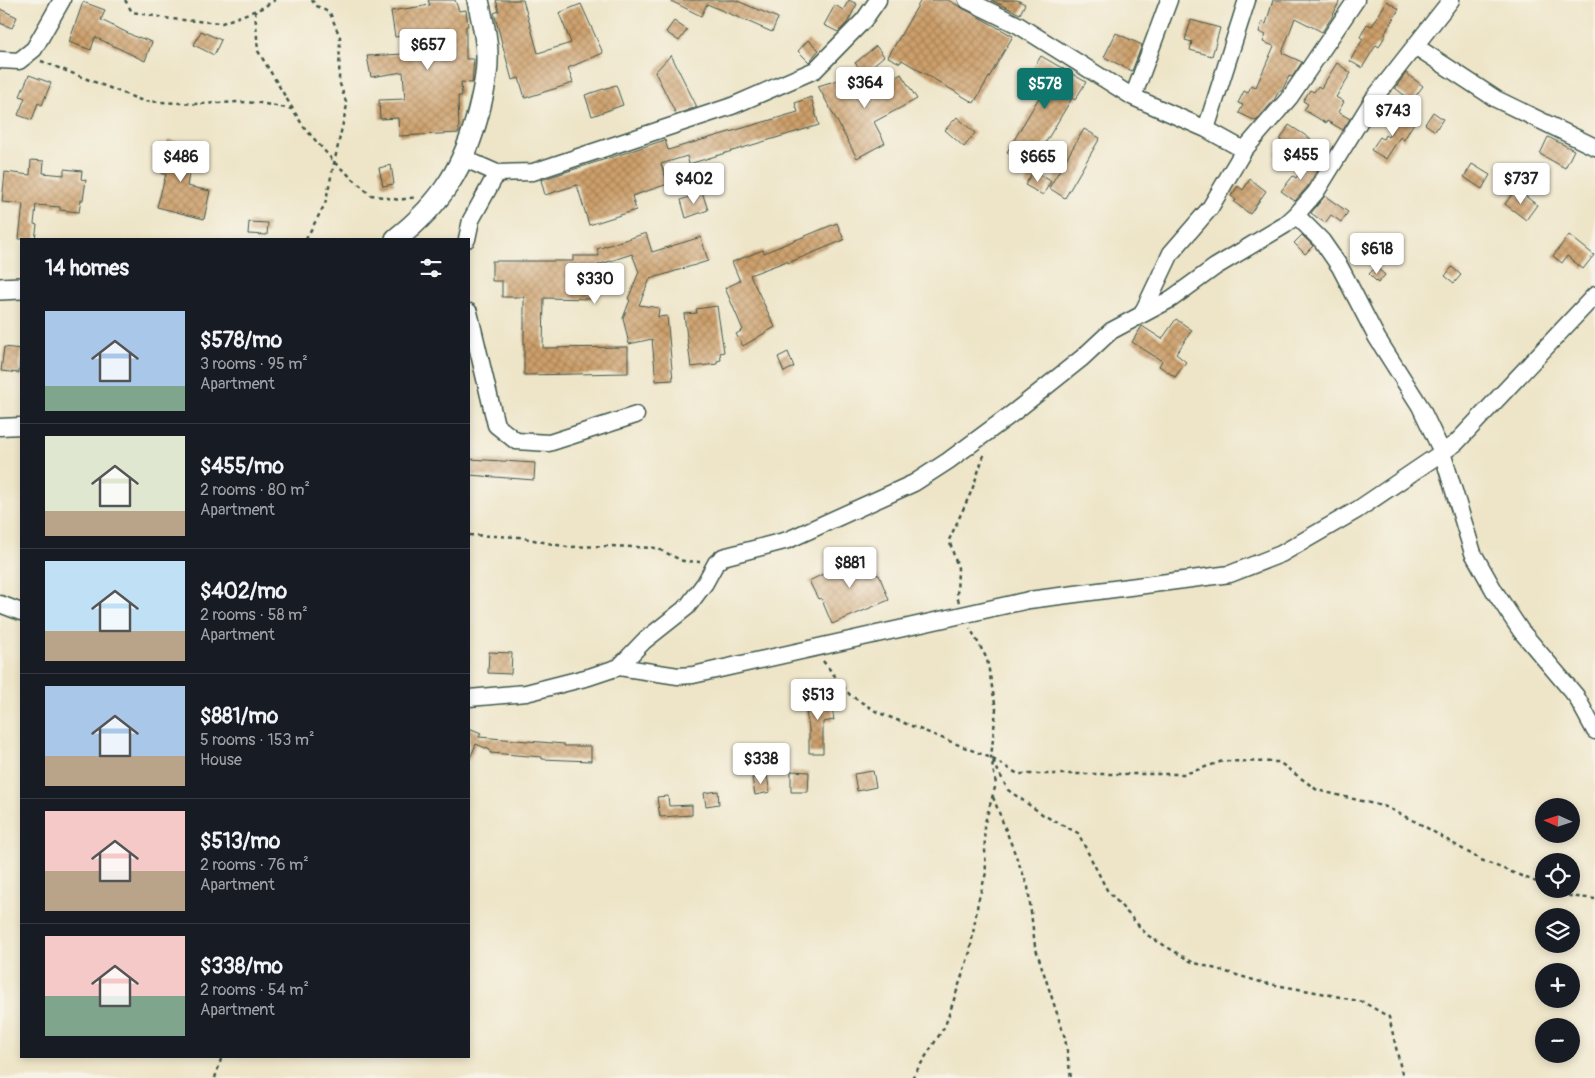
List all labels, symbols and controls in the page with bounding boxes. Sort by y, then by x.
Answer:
pin: $657 [398,28,458,71]
text: $657 [410,35,446,55]
pin: $364 [835,66,895,109]
pin: $578 [1015,68,1075,110]
text: $364 [847,73,883,93]
text: $578 [1028,74,1062,94]
pin: $743 [1363,94,1423,137]
text: $743 [1375,101,1411,121]
pin: $455 [1271,138,1331,181]
pin: $486 [151,140,211,183]
pin: $665 [1008,140,1068,183]
text: $455 [1283,145,1319,165]
text: $486 [163,147,199,167]
text: $665 [1020,147,1056,167]
pin: $402 [664,162,724,205]
pin: $737 [1491,162,1551,205]
text: $402 [675,169,713,189]
text: $737 [1504,169,1538,189]
pin: $618 [1347,232,1407,275]
text: $618 [1361,239,1393,259]
icon: filters [417,254,445,282]
text: 14 homes [45,255,129,282]
pin: $330 [565,262,625,305]
text: $330 [576,269,614,289]
text: $578/mo [200,327,282,354]
icon: home [85,331,145,391]
text: 3 rooms · 95 m² [200,354,308,374]
text: Apartment [200,374,275,394]
text: $455/mo [200,453,284,480]
icon: home [85,456,145,516]
text: 2 rooms · 80 m² [200,480,310,500]
text: Apartment [200,500,275,520]
pin: $881 [820,546,880,589]
text: $881 [834,553,866,573]
text: $402/mo [200,578,287,605]
icon: home [85,581,145,641]
text: 2 rooms · 58 m² [200,605,308,625]
text: Apartment [200,625,275,645]
pin: $513 [788,678,848,721]
text: $513 [802,685,834,705]
text: $881/mo [200,703,278,730]
icon: home [85,706,145,766]
text: 5 rooms · 153 m² [200,730,315,750]
pin: $338 [731,742,791,785]
text: $338 [744,749,778,769]
text: House [200,750,242,770]
north arrow [1535,798,1580,842]
map controls [1535,798,1580,1063]
text: $513/mo [200,828,280,855]
icon: home [85,831,145,891]
button: locate [1535,853,1580,898]
text: 2 rooms · 76 m² [200,855,309,875]
text: Apartment [200,875,275,895]
button: layers [1535,908,1580,953]
text: $338/mo [200,953,283,980]
icon: home [85,956,145,1016]
button: + [1535,963,1580,1008]
text: 2 rooms · 54 m² [200,980,309,1000]
text: Apartment [200,1000,275,1020]
button: − [1535,1018,1580,1063]

